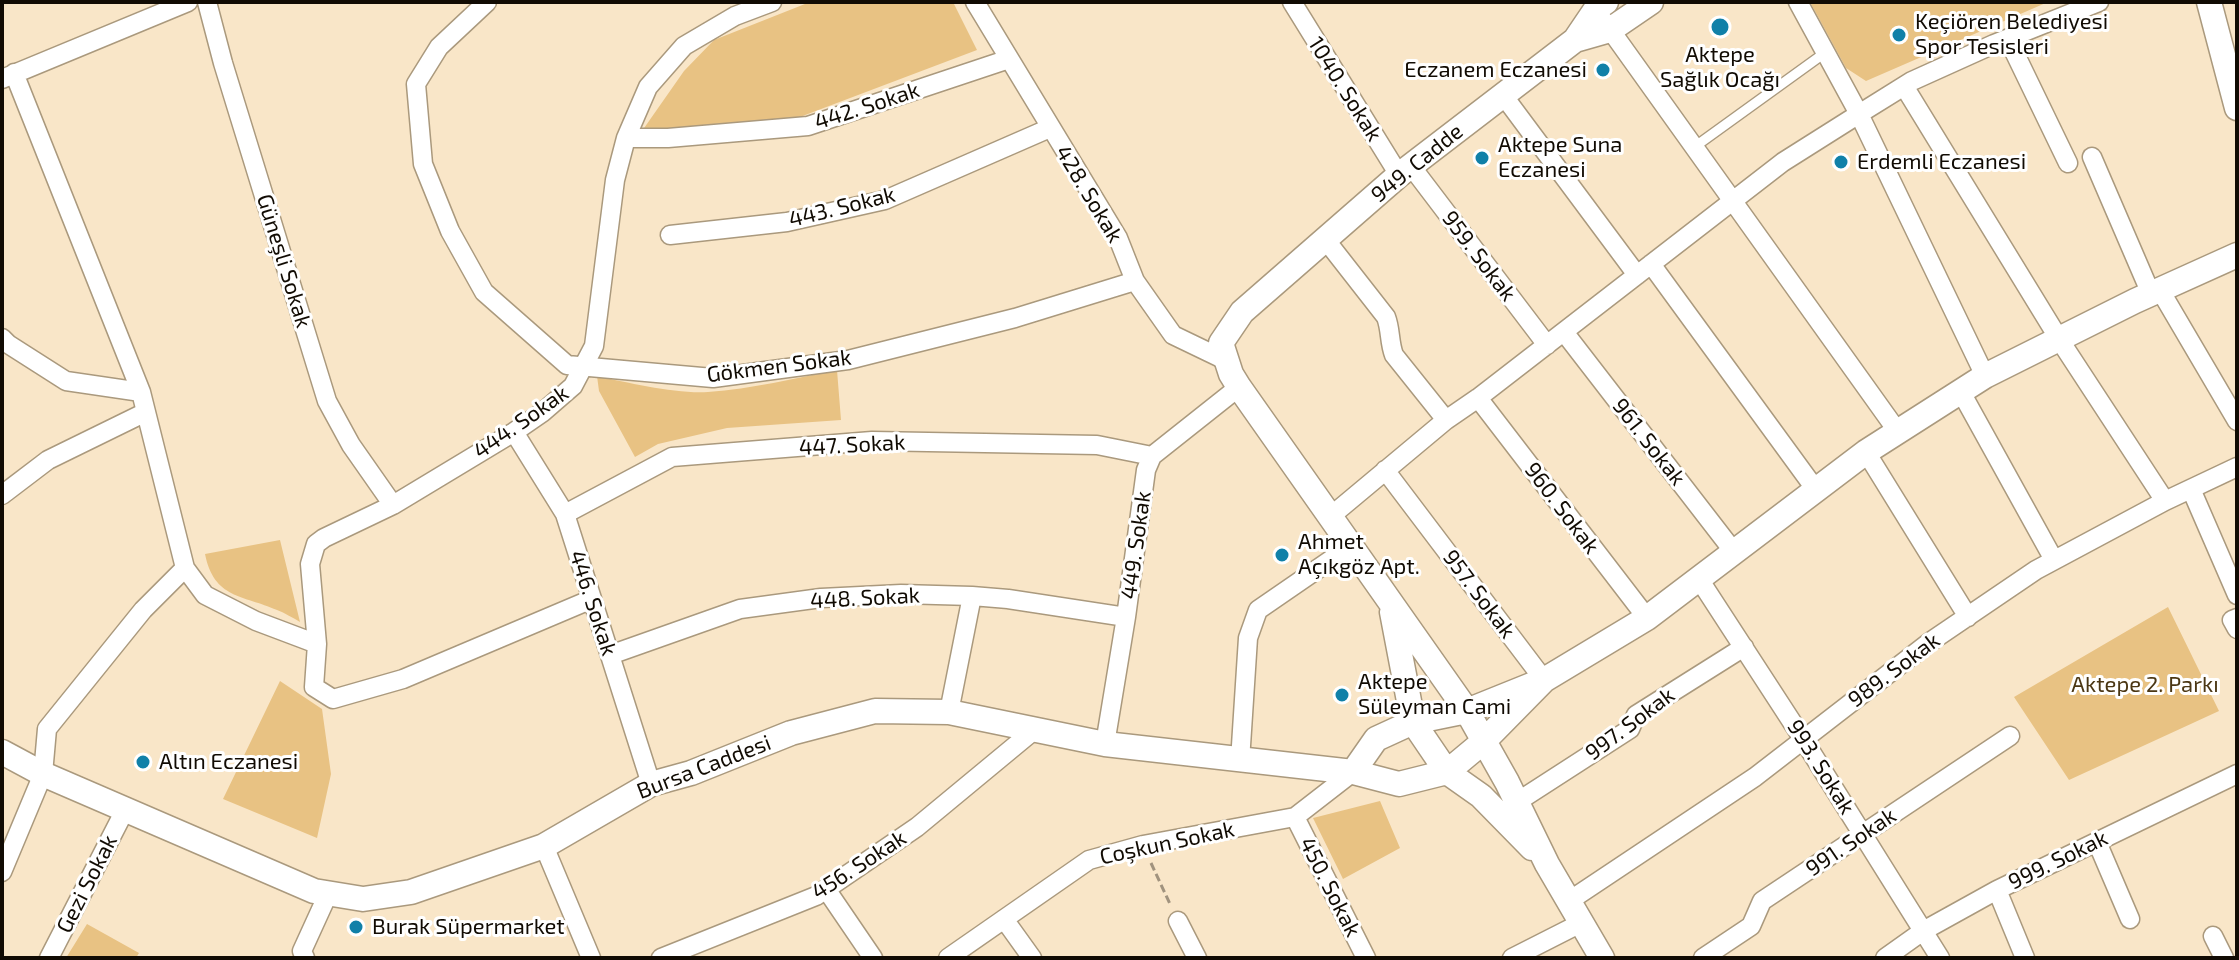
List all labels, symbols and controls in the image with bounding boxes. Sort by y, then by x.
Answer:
place label: Keçiören Belediyesi Spor Tesisleri [1915,9,2108,60]
marker: Aktepe Sağlık Ocağı [1709,16,1731,38]
marker: Keçiören Belediyesi Spor Tesisleri [1890,26,1908,44]
street label: 1040. Sokak [1303,32,1387,146]
place label: Aktepe Sağlık Ocağı [1660,42,1780,94]
place label: Eczanem Eczanesi [1404,57,1587,83]
marker: Eczanem Eczanesi [1594,61,1612,79]
street label: 442. Sokak [811,77,923,135]
street label: 949. Cadde [1366,118,1468,208]
place label: Aktepe Suna Eczanesi [1498,132,1622,184]
street label: 428. Sokak [1050,141,1128,247]
marker: Aktepe Suna Eczanesi [1473,149,1491,167]
place label: Erdemli Eczanesi [1857,149,2026,175]
marker: Erdemli Eczanesi [1832,153,1850,171]
street label: 443. Sokak [786,181,898,233]
street label: Güneşli Sokak [251,191,317,331]
street label: 959. Sokak [1436,206,1522,306]
street label: Gökmen Sokak [705,344,853,388]
street label: 444. Sokak [468,380,574,464]
street label: 961. Sokak [1607,393,1691,491]
street label: 447. Sokak [798,429,906,461]
street label: 960. Sokak [1519,457,1605,559]
street label: 449. Sokak [1115,489,1157,601]
place label: Ahmet Açıkgöz Apt. [1298,529,1420,580]
street label: 957. Sokak [1437,545,1521,643]
marker: Ahmet Açıkgöz Apt. [1273,546,1291,564]
street label: 446. Sokak [564,547,622,659]
street label: 448. Sokak [810,582,920,614]
street label: 989. Sokak [1843,627,1945,713]
place label: Aktepe Süleyman Cami [1358,669,1511,720]
park label: Aktepe 2. Parkı [2071,672,2219,698]
street label: 997. Sokak [1580,682,1680,766]
marker: Aktepe Süleyman Cami [1333,686,1351,704]
street label: 993. Sokak [1782,715,1860,819]
street label: Bursa Caddesi [633,729,775,805]
place label: Altın Eczanesi [159,749,298,775]
marker: Altın Eczanesi [134,753,152,771]
street label: 991. Sokak [1801,802,1901,882]
street label: Coşkun Sokak [1097,816,1237,870]
street label: 456. Sokak [807,825,911,905]
street label: 999. Sokak [2004,825,2112,895]
street label: Gezi Sokak [51,831,123,937]
street label: 450. Sokak [1294,833,1366,941]
place label: Burak Süpermarket [372,914,565,940]
marker: Burak Süpermarket [347,918,365,936]

